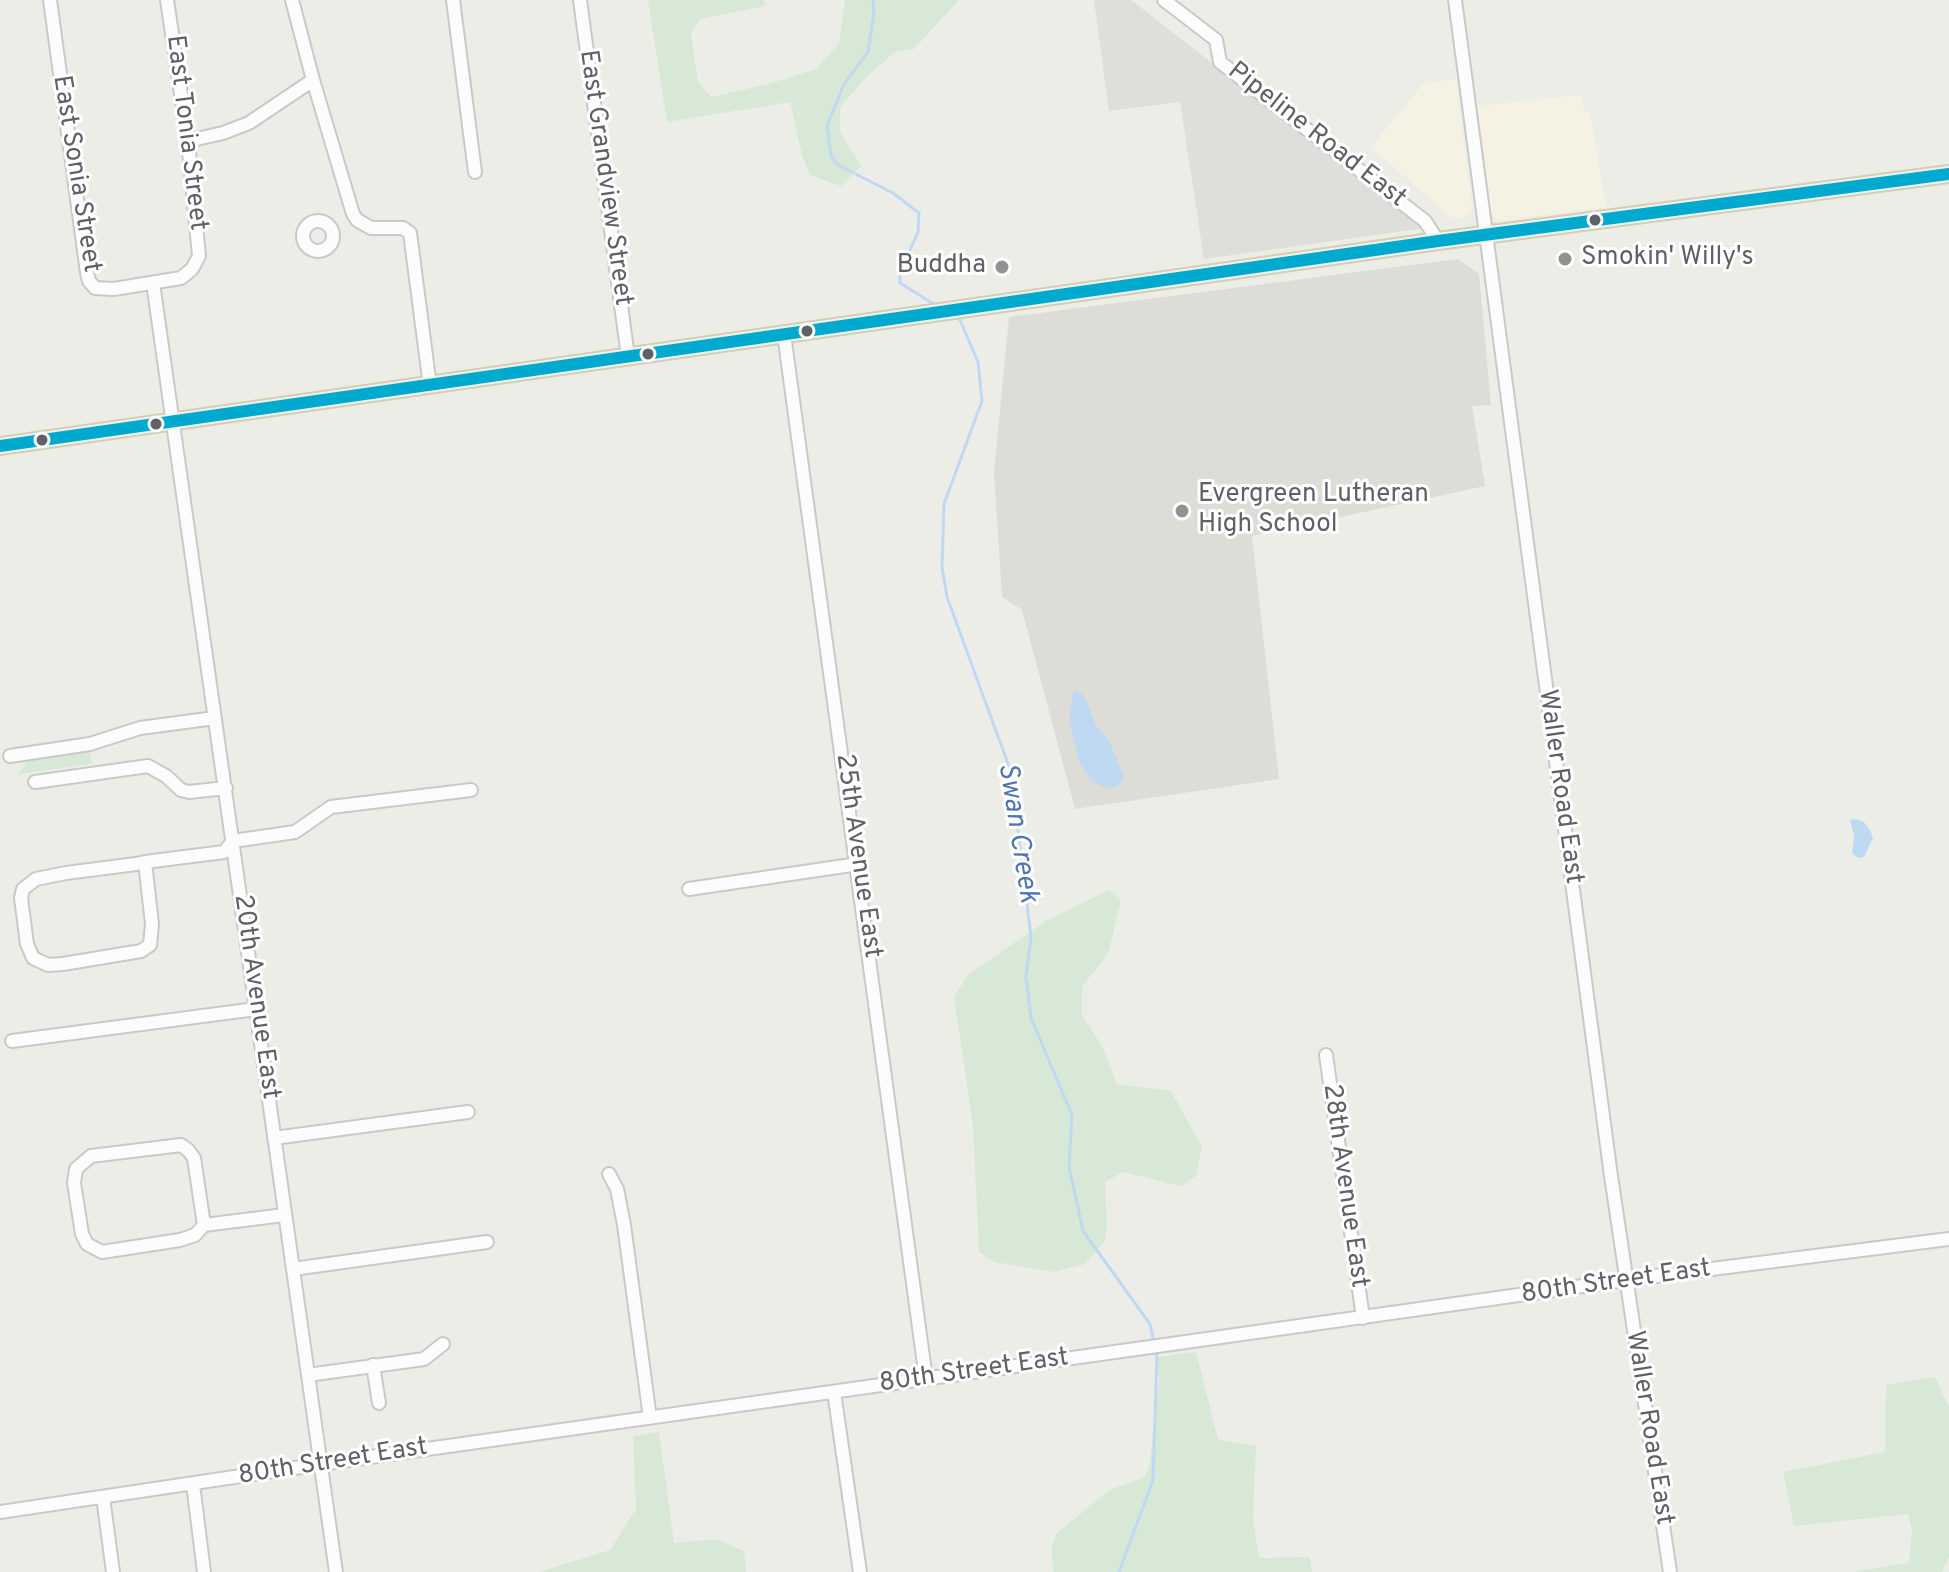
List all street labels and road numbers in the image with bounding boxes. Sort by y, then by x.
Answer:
street label: East Tonia Street [158,33,212,233]
street label: East Grandview Street [571,48,637,308]
street label: Pipeline Road East [1221,57,1411,215]
street label: East Sonia Street [44,73,106,275]
street label: Waller Road East [1530,688,1588,886]
street label: 25th Avenue East [827,752,887,960]
street label: 20th Avenue East [225,893,285,1101]
street label: 28th Avenue East [1314,1082,1374,1290]
street label: 80th Street East [1519,1254,1713,1312]
street label: Waller Road East [1617,1329,1679,1527]
street label: 80th Street East [877,1343,1071,1401]
street label: 80th Street East [236,1433,430,1493]

